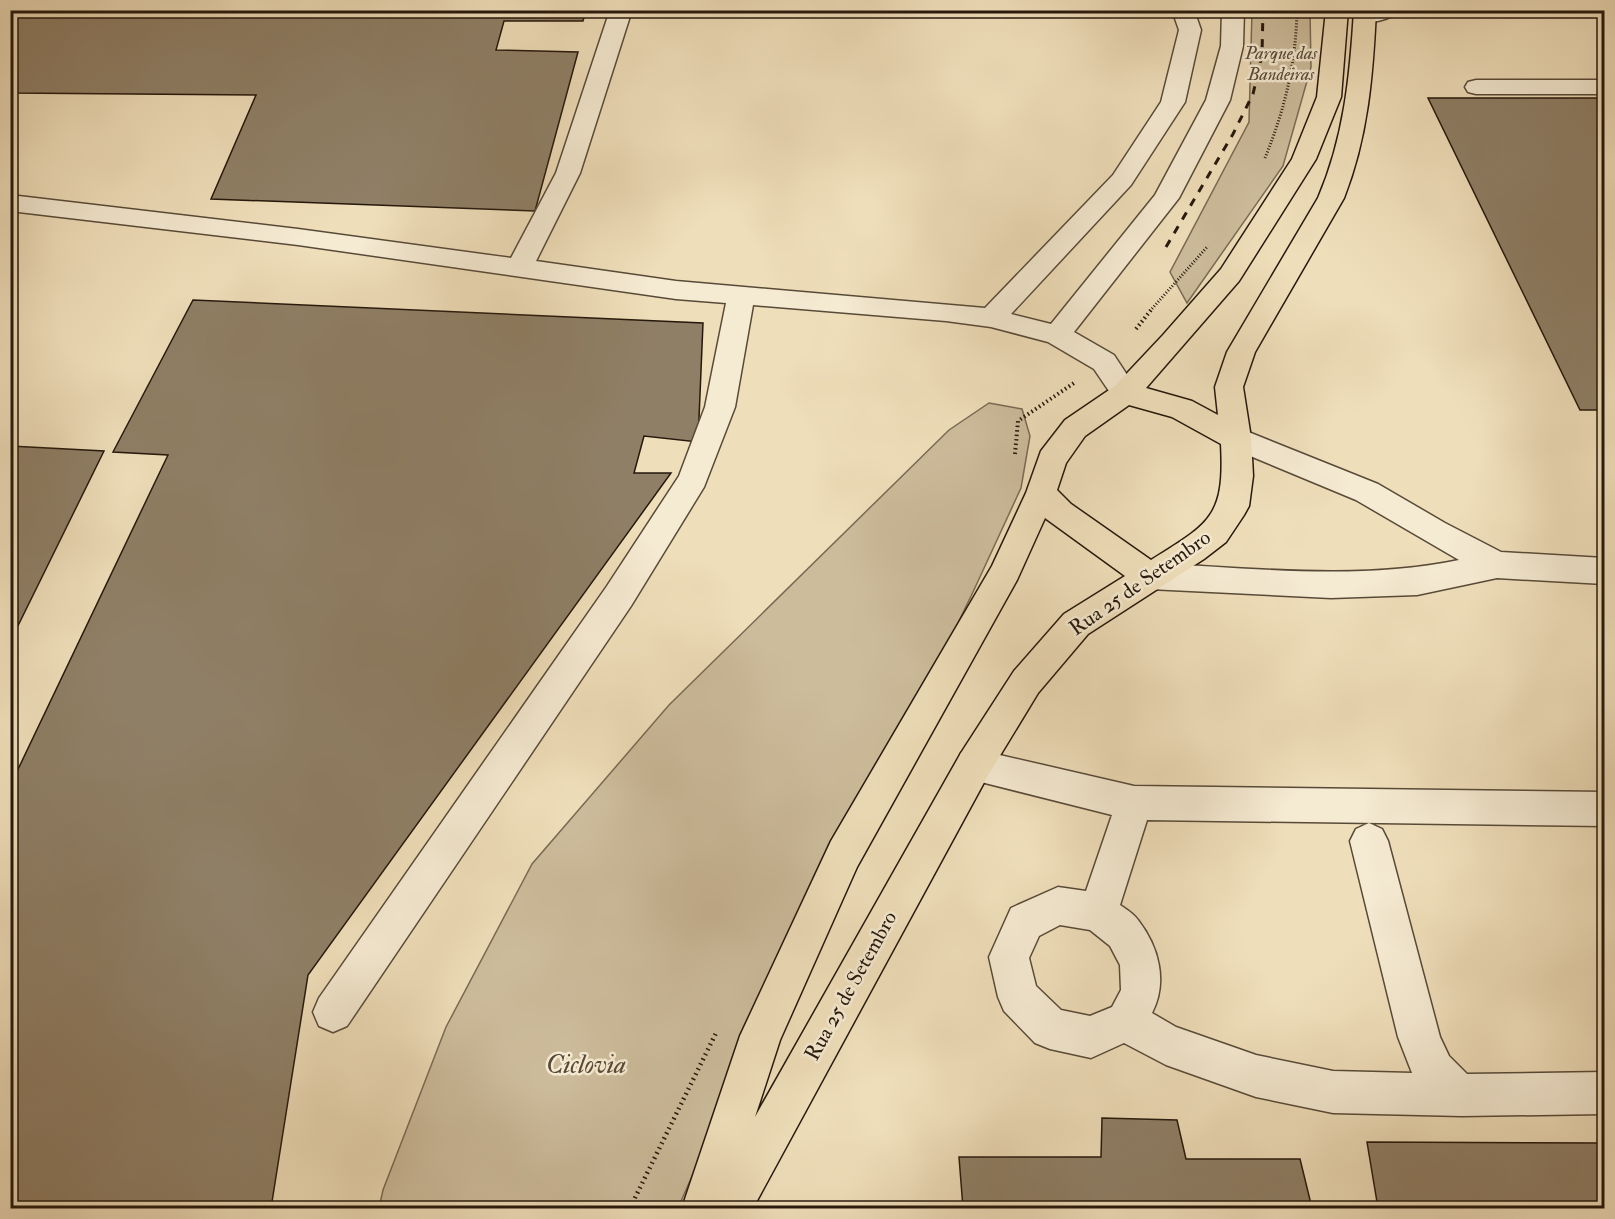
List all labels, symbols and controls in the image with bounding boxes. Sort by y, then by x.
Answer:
park label: Parque das Bandeiras [1244,42,1318,86]
street label: Rua 25 de Setembro [1064,524,1216,642]
street label: Rua 25 de Setembro [799,906,903,1066]
park label: Ciclovia [546,1049,626,1081]

